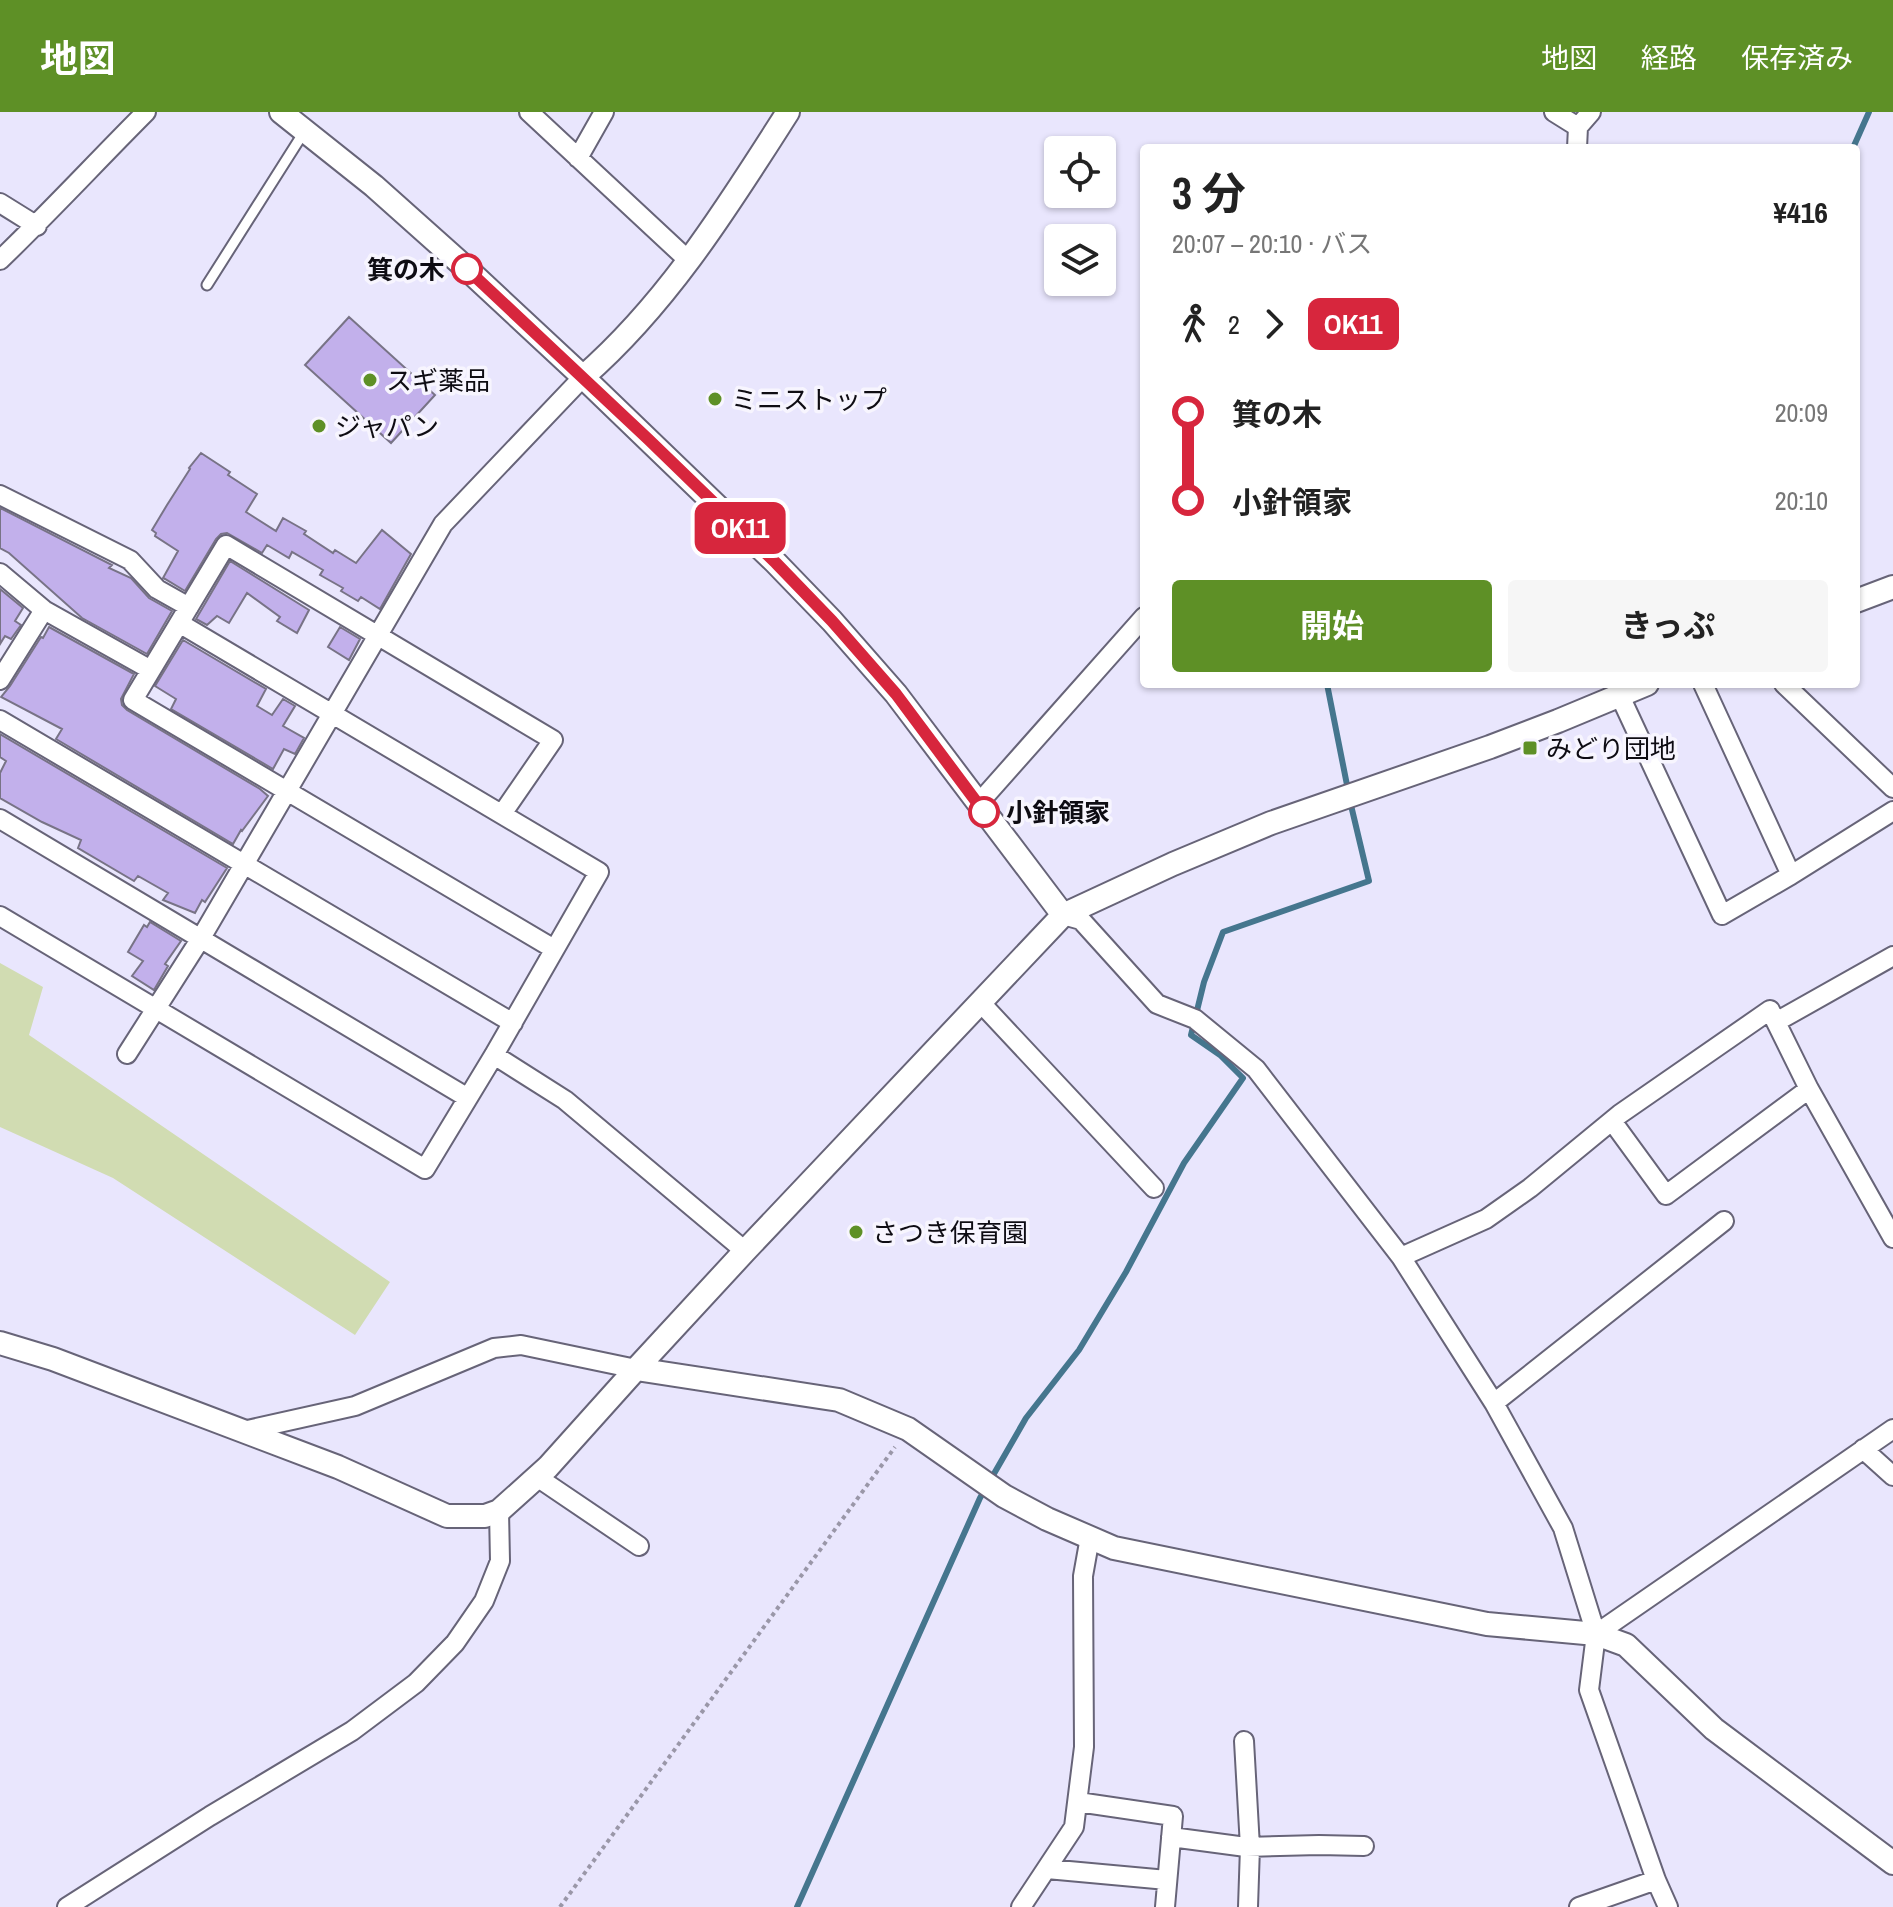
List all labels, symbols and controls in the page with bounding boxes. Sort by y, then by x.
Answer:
text: 地図 [40,33,116,84]
text: 地図 [1541,39,1597,77]
text: 経路 [1641,39,1697,77]
text: 保存済み [1741,39,1853,77]
map controls [1044,136,1116,296]
button: locate [1044,136,1116,208]
text: 3 分 [1172,163,1246,223]
text: ¥416 [1773,192,1828,232]
button: layers [1044,224,1116,296]
text: 20:07 – 20:10 · バス [1172,226,1372,261]
place label: 箕の木 [367,252,445,287]
marker: 箕の木 [452,254,482,284]
icon: walk [1172,302,1216,346]
icon: forward [1252,302,1296,346]
text: OK11 [1324,305,1383,343]
text: 2 [1228,307,1240,342]
place label: スギ薬品 [386,363,490,398]
marker: スギ薬品 [361,371,379,389]
place label: ミニストップ [731,382,887,417]
marker: ミニストップ [706,390,724,408]
text: 箕の木 [1232,394,1322,434]
text: 20:09 [1775,395,1828,430]
place label: ジャパン [335,409,439,444]
marker: ジャパン [310,417,328,435]
text: 小針領家 [1232,482,1352,522]
text: 20:10 [1775,483,1828,518]
line badge: OK11 [684,502,796,554]
text: OK11 [711,509,769,547]
button: 開始 [1172,580,1492,672]
button: きっぷ [1508,580,1828,672]
place label: みどり団地 [1546,731,1676,766]
marker: みどり団地 [1521,739,1539,757]
place label: 小針領家 [1006,795,1110,830]
marker: 小針領家 [969,797,999,827]
place label: さつき保育園 [872,1215,1028,1250]
marker: さつき保育園 [847,1223,865,1241]

